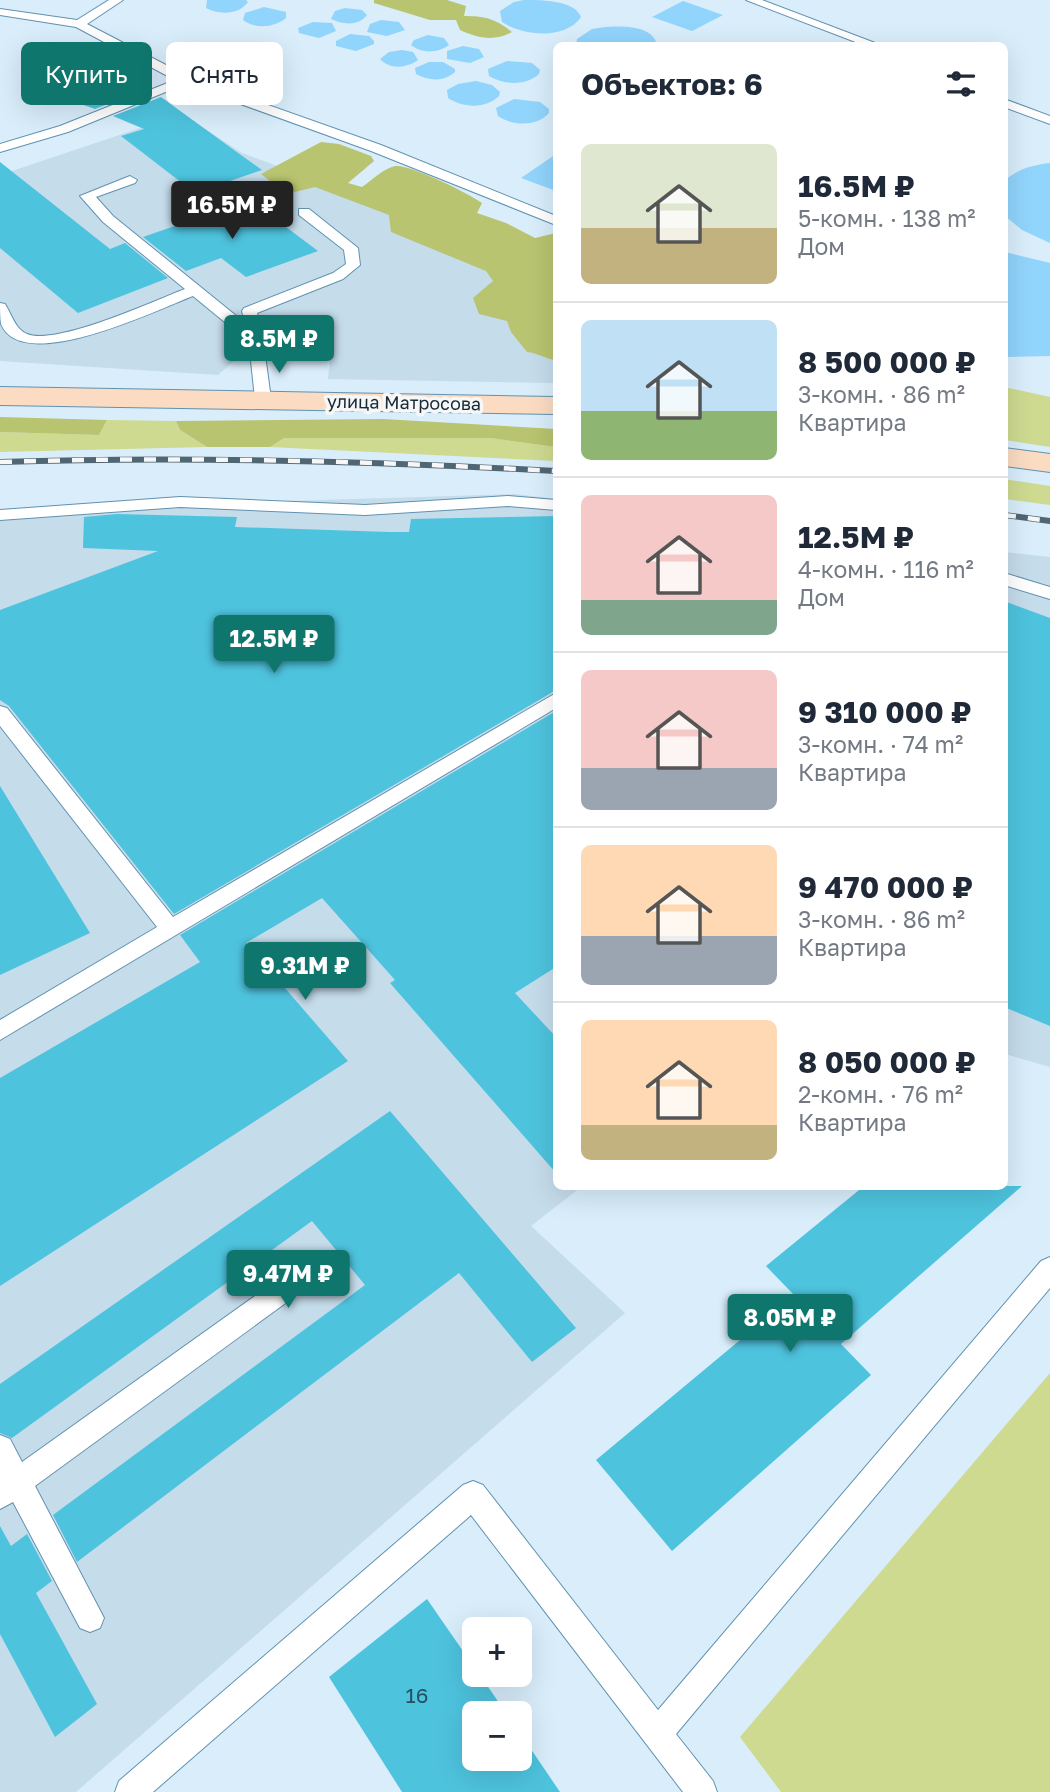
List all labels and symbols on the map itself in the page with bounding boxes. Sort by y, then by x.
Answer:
pin: 16.5M ₽ [167,182,297,241]
pin: 8.5M ₽ [222,316,336,375]
street label: улица Матросова [327,390,481,414]
pin: 12.5M ₽ [209,616,339,675]
pin: 9.31M ₽ [240,942,370,1002]
pin: 9.47M ₽ [223,1250,353,1310]
pin: 8.05M ₽ [725,1294,855,1354]
house number: 16 [406,1682,428,1708]

